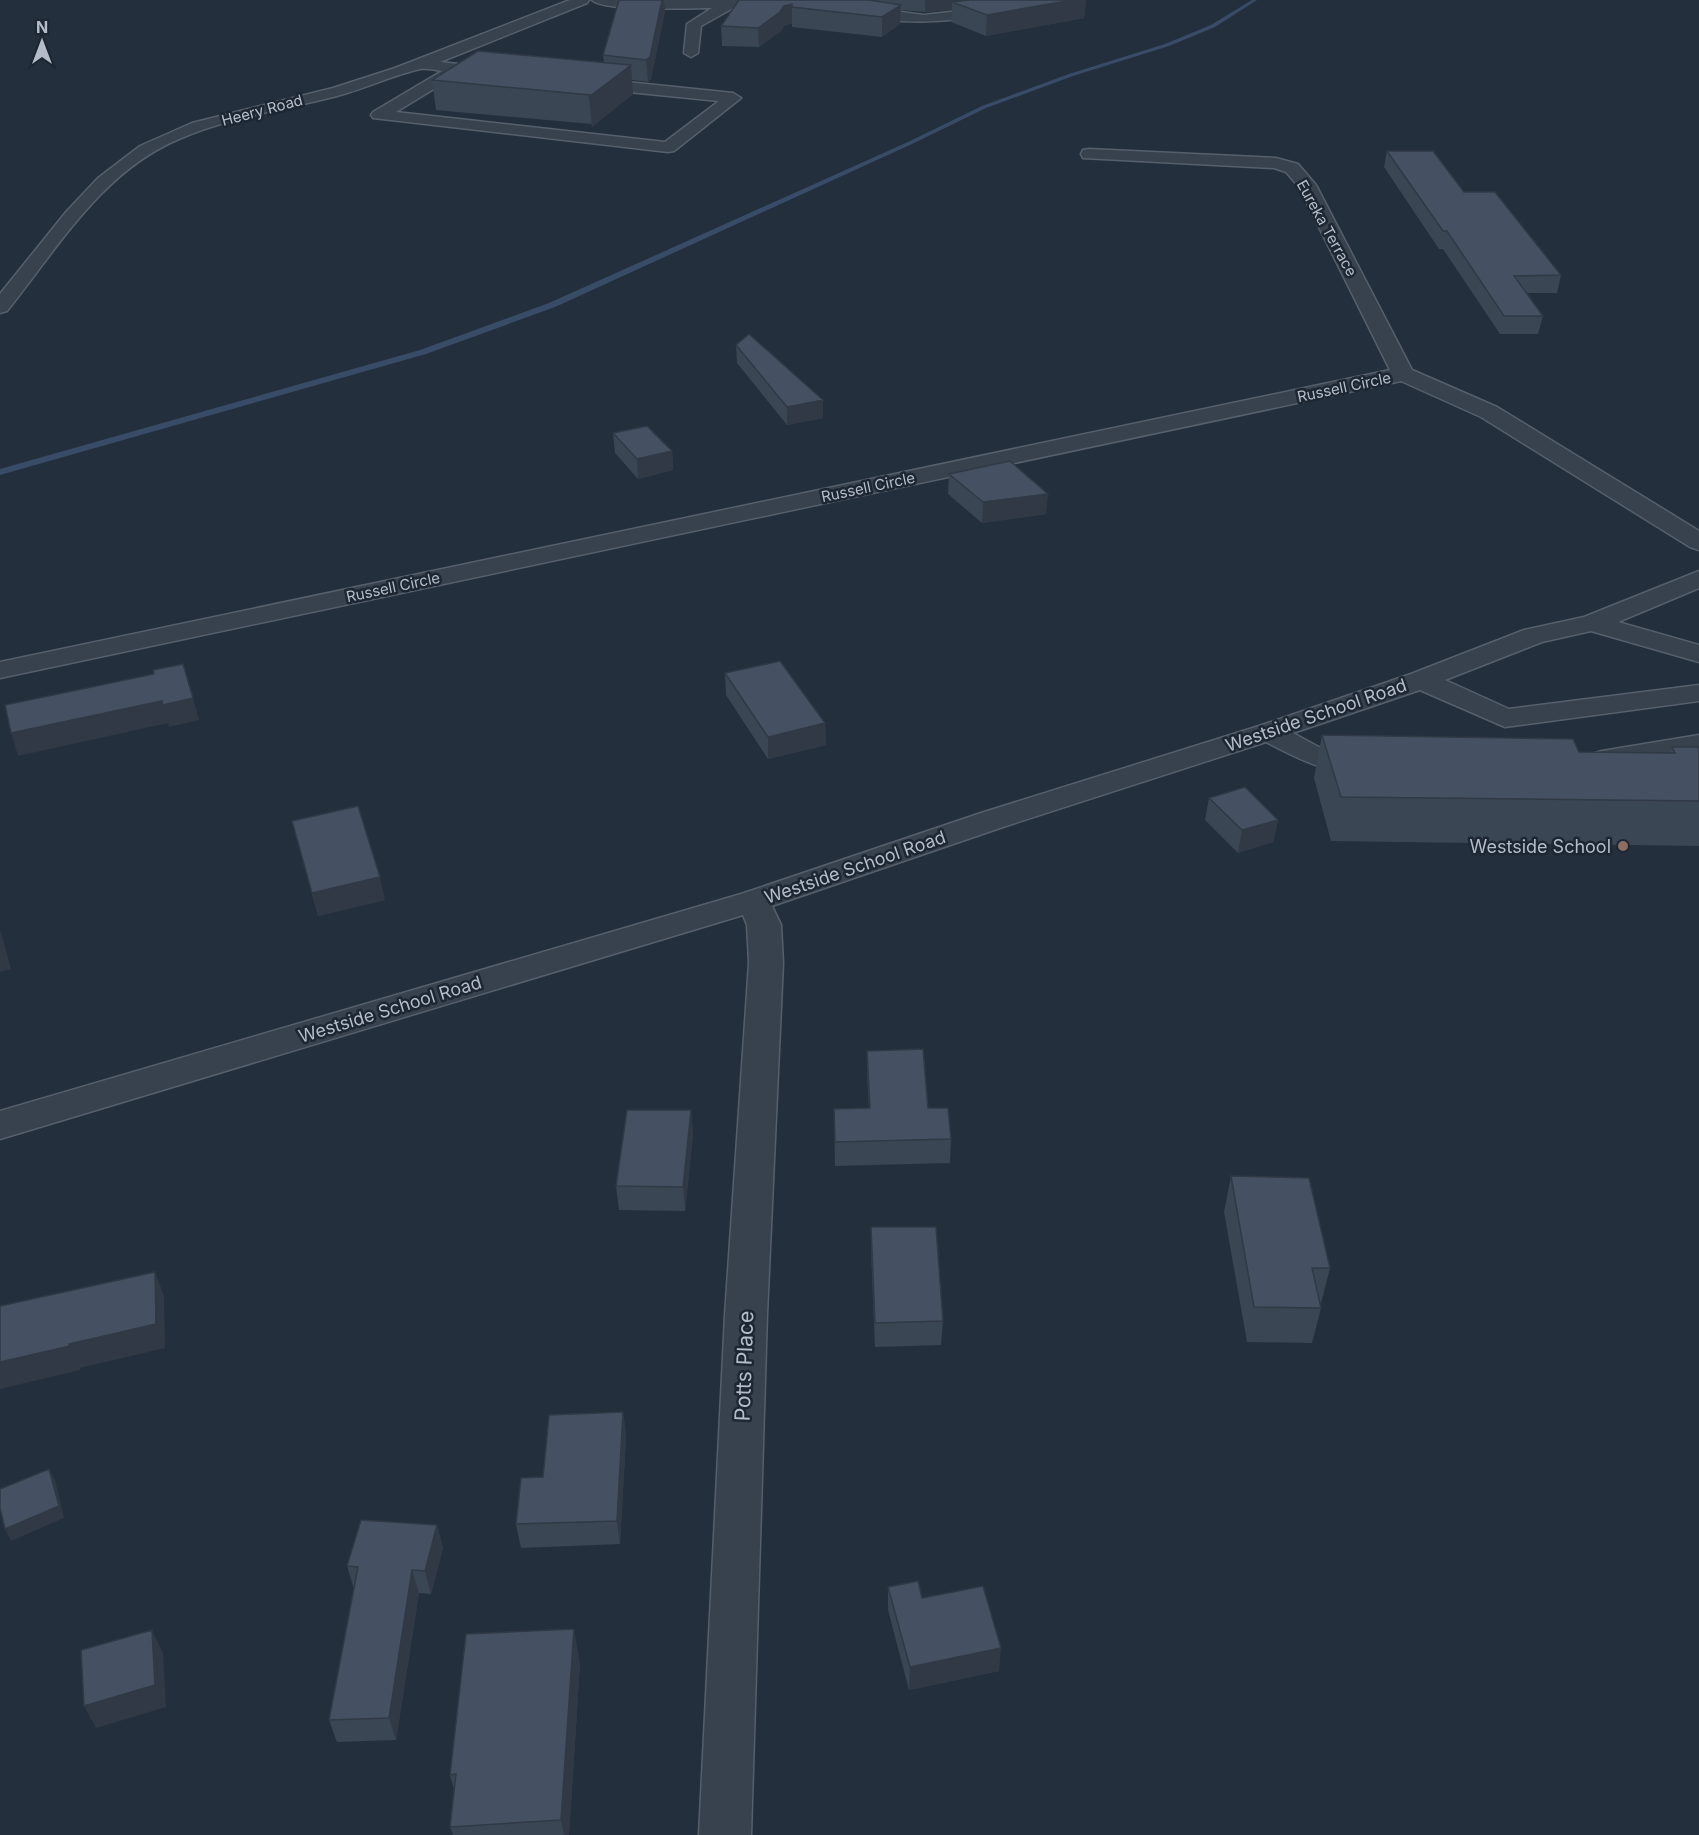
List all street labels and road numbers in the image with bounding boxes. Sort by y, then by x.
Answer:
street label: Heery Road [219,90,305,130]
street label: Eureka Terrace [1293,176,1361,280]
street label: Russell Circle [1295,368,1393,406]
street label: Russell Circle [819,468,917,506]
street label: Russell Circle [344,568,442,606]
street label: Westside School Road [1223,674,1409,756]
street label: Westside School Road [762,826,948,908]
street label: Westside School Road [296,971,484,1047]
street label: Potts Place [730,1310,758,1422]

